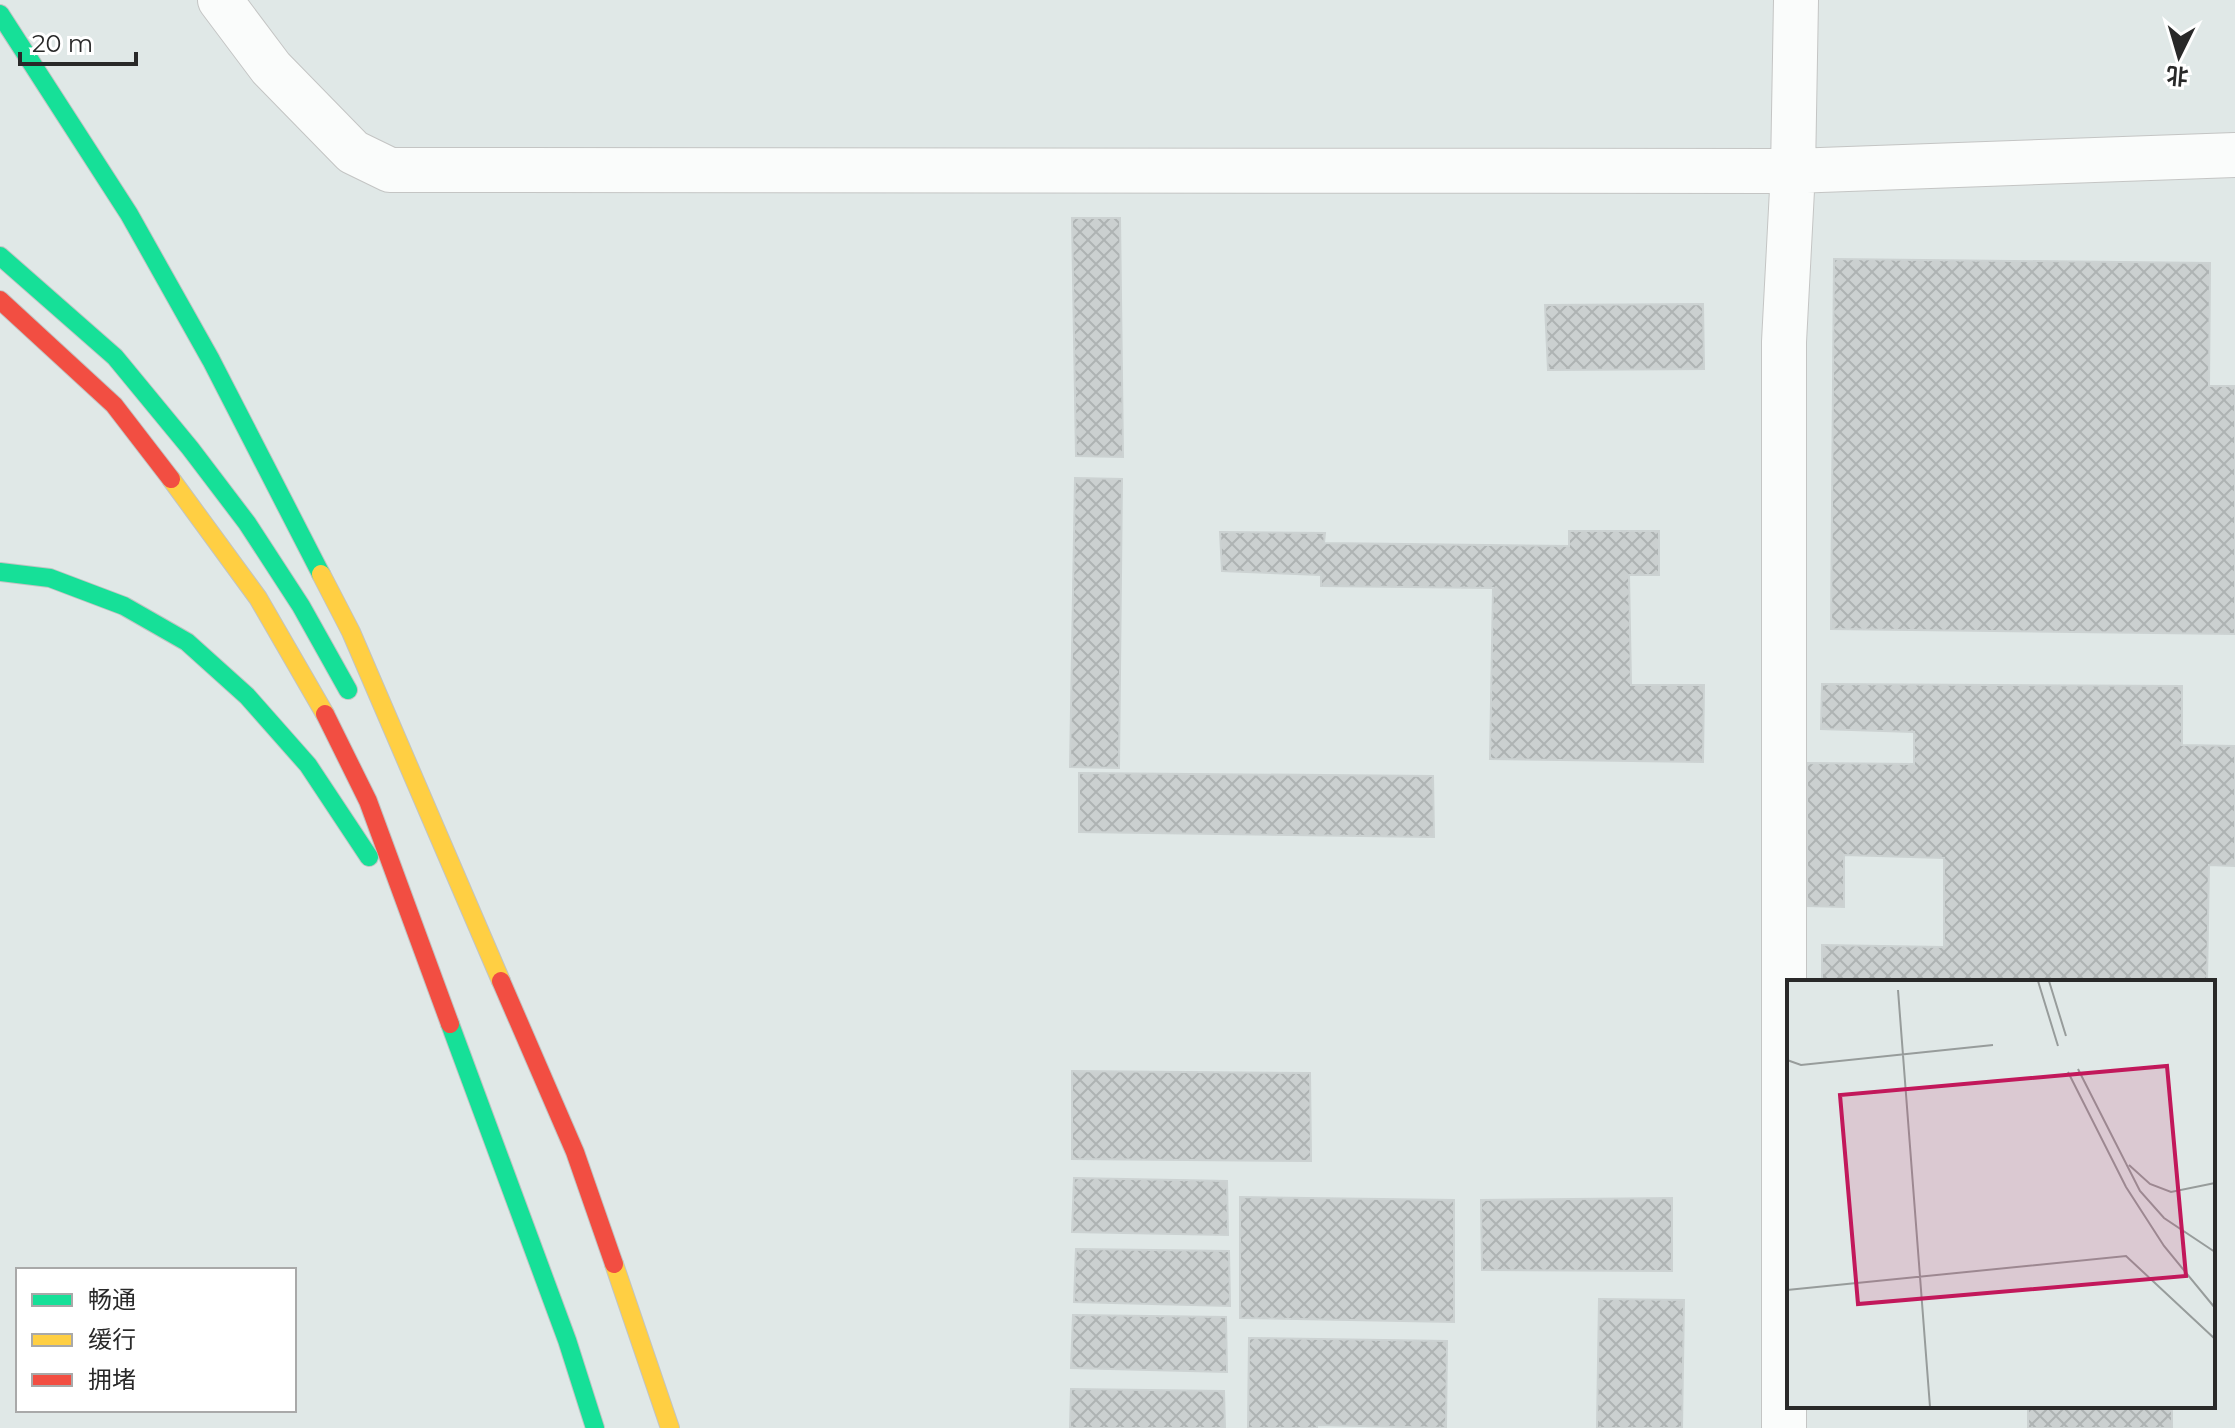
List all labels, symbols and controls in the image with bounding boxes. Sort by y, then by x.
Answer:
scale bar [20,16,136,66]
north arrow [2139,16,2219,96]
text: 20 m [32,29,93,58]
text: 北 [2165,61,2189,90]
inset map [1787,980,2215,1408]
legend [16,1268,296,1412]
text: 畅通 [88,1285,136,1314]
text: 缓行 [88,1325,136,1354]
text: 拥堵 [88,1365,136,1394]

